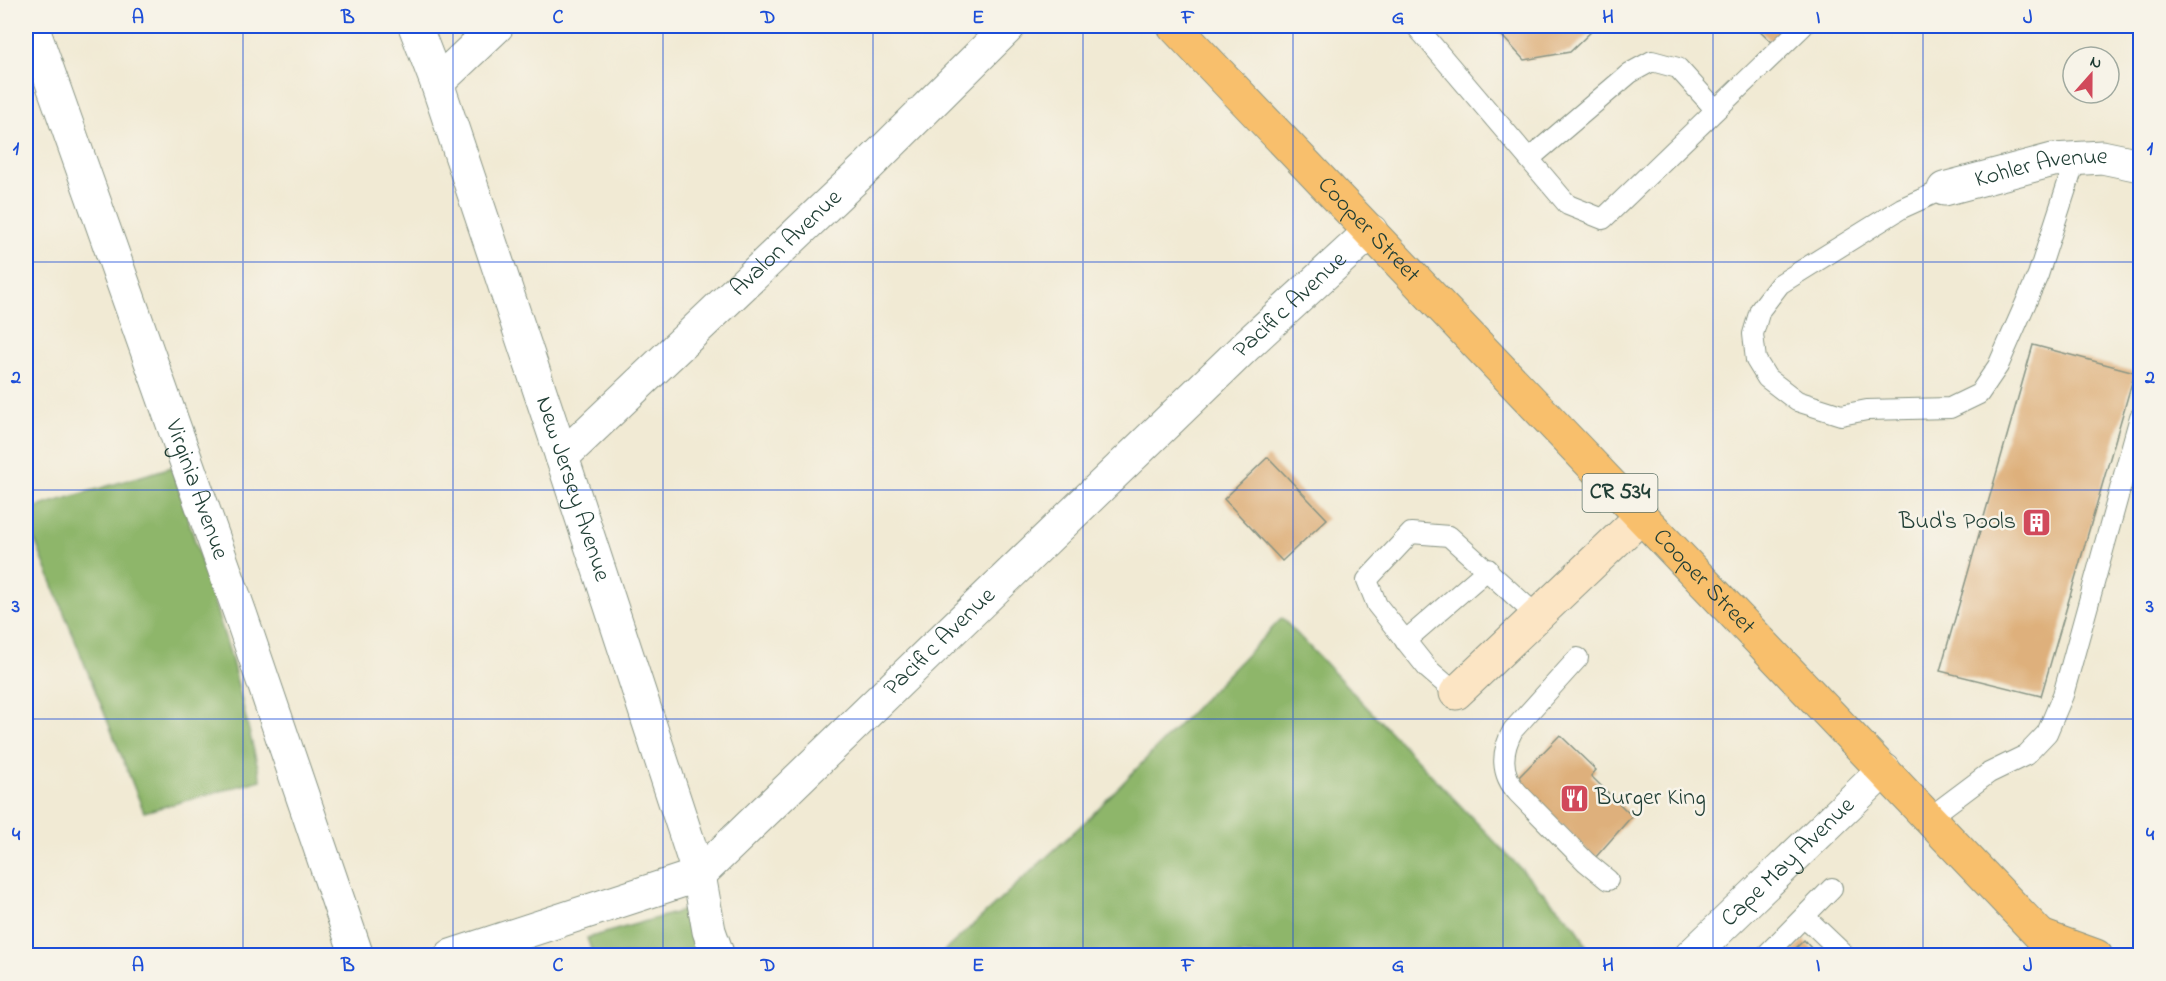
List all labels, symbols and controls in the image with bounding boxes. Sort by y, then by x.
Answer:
text: A [132,4,144,33]
text: B [340,4,355,33]
text: C [553,4,564,33]
text: D [760,4,775,33]
text: E [972,4,984,33]
text: F [1181,4,1195,33]
text: G [1392,4,1405,33]
text: H [1602,4,1614,33]
text: I [1816,4,1821,33]
text: J [2023,4,2033,33]
north arrow [2061,45,2121,105]
text: N [2086,50,2105,76]
text: 1 [13,135,20,164]
text: 1 [2147,135,2154,164]
street label: Kohler Avenue [1971,139,2111,198]
street label: Cooper Street [1309,169,1428,291]
street label: Avalon Avenue [723,181,851,305]
street label: Pacific Avenue [1225,243,1355,367]
text: 2 [10,364,21,393]
text: 2 [2144,364,2155,393]
street label: New Jersey Avenue [525,392,619,586]
street label: Virginia Avenue [155,414,237,565]
road number: CR 534 [1582,474,1658,512]
place label: Bud's Pools [1898,505,2016,540]
building icon: Bud's Pools [2021,506,2053,538]
street label: Cooper Street [1644,521,1763,643]
street label: Pacific Avenue [876,579,1004,705]
text: 3 [11,593,20,622]
text: 3 [2145,593,2154,622]
place label: Burger King [1594,781,1706,816]
restaurant icon: Burger King [1558,782,1590,814]
street label: Cape May Avenue [1713,789,1863,936]
text: 4 [12,821,21,850]
text: 4 [2146,821,2155,850]
text: A [132,952,144,981]
text: B [340,952,355,981]
text: C [553,952,564,981]
text: D [760,952,775,981]
text: E [972,952,984,981]
text: F [1181,952,1195,981]
text: G [1392,952,1405,981]
text: H [1602,952,1614,981]
text: I [1816,952,1821,981]
text: J [2023,952,2033,981]

